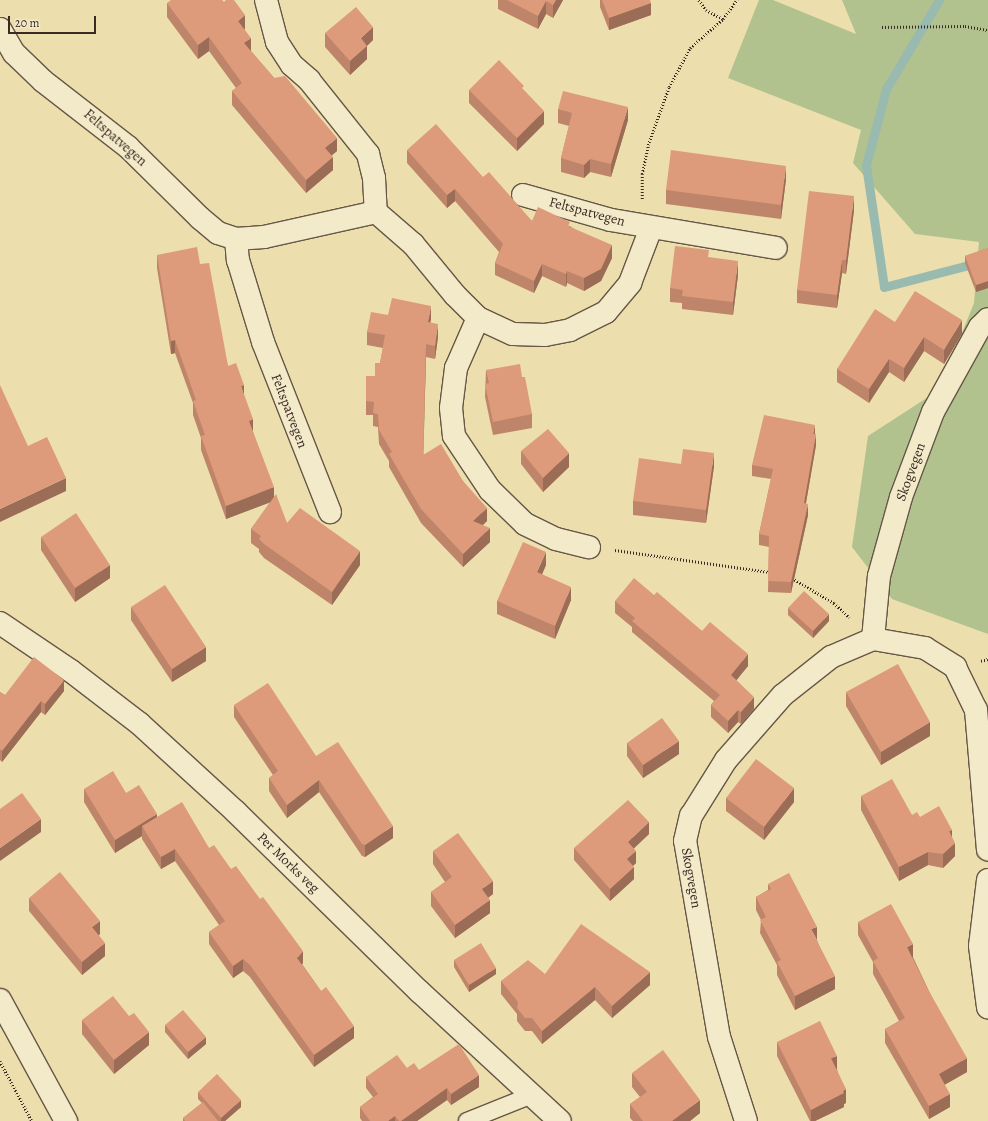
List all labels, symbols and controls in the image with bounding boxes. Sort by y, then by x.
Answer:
scale bar [10,8,98,34]
text: 20 m [15,15,39,31]
street label: Feltspatvegen [80,106,150,170]
street label: Feltspatvegen [547,194,627,230]
street label: Feltspatvegen [267,372,311,450]
street label: Skogvegen [893,440,929,504]
street label: Per Morks veg [253,829,323,897]
street label: Skogvegen [677,846,705,910]

